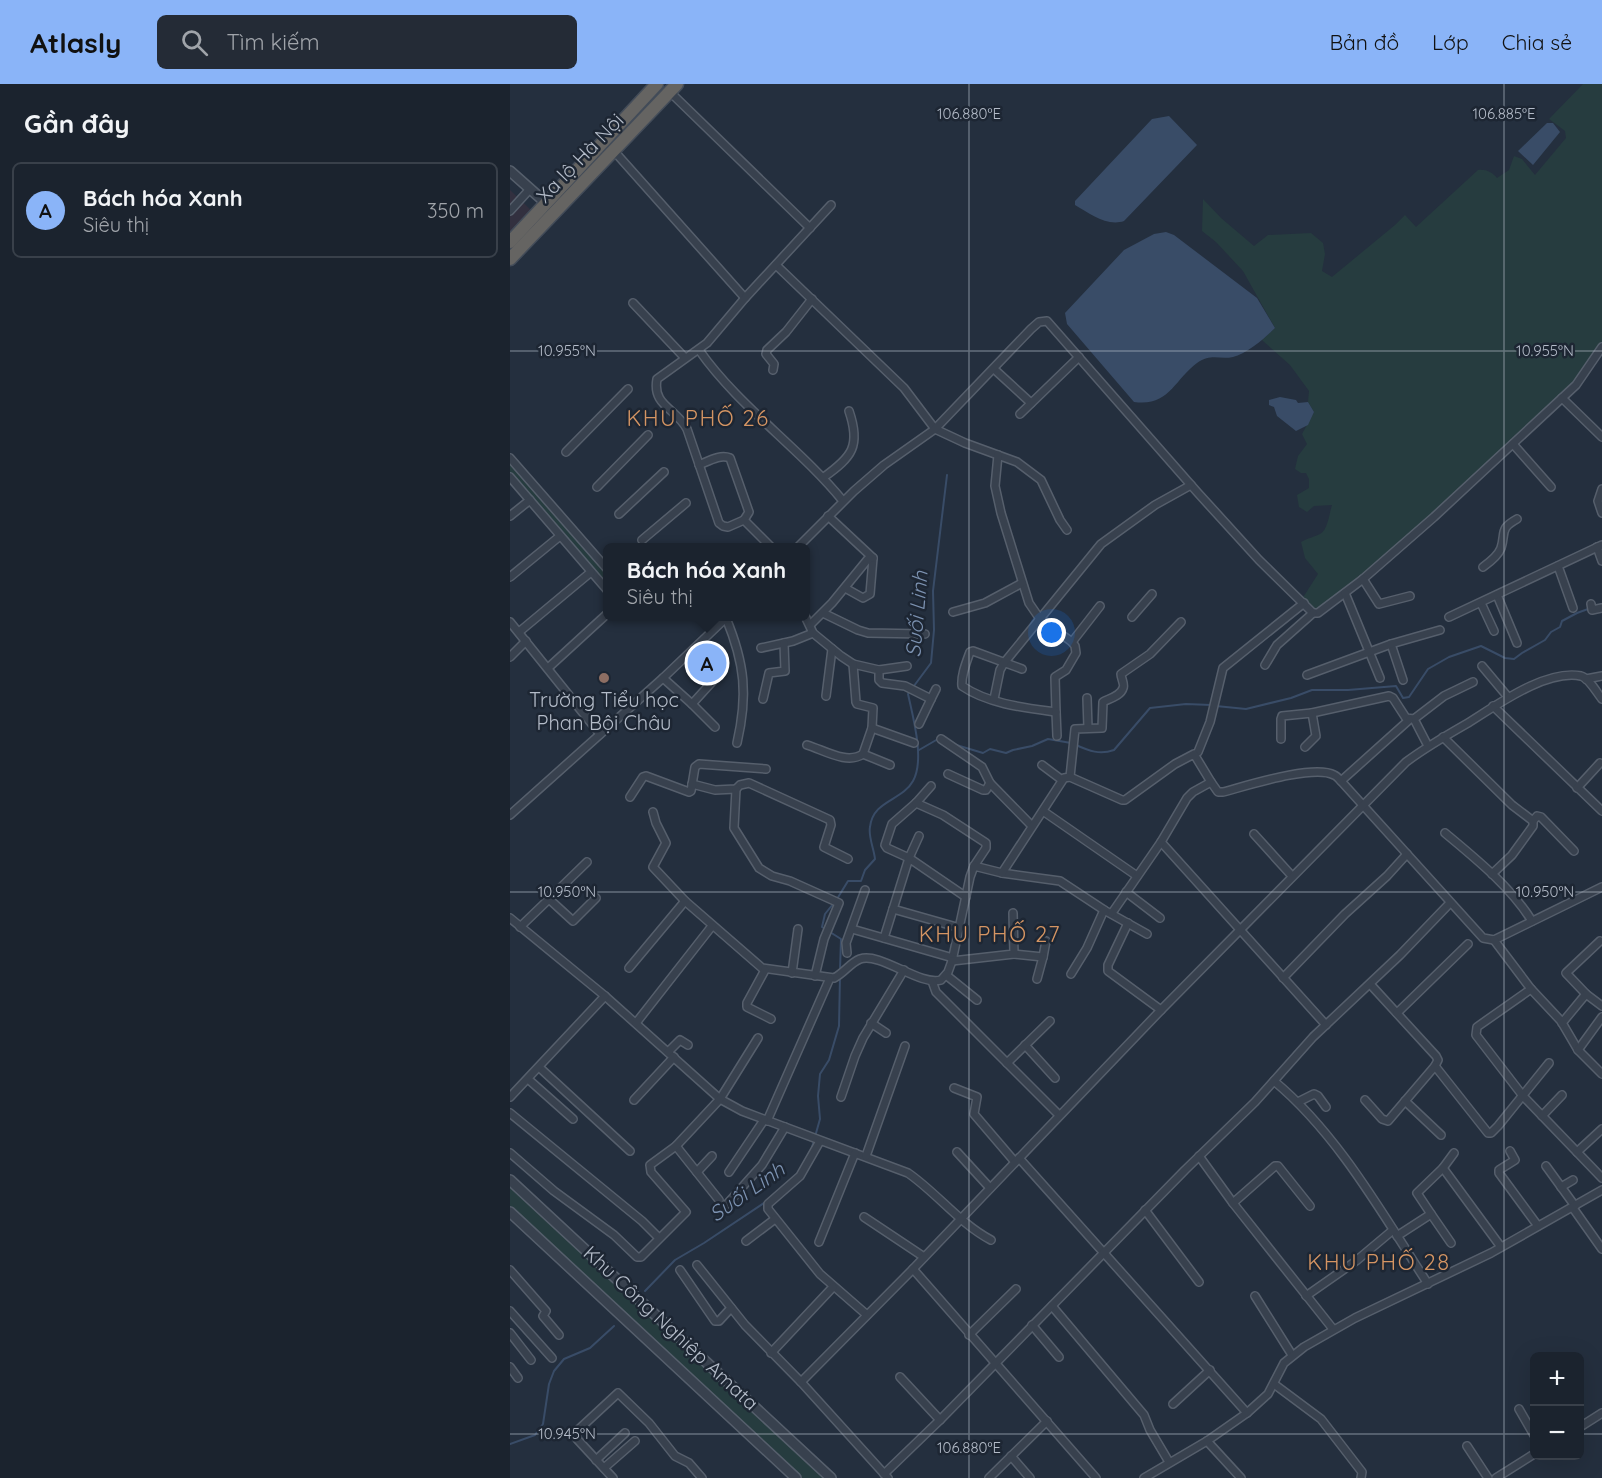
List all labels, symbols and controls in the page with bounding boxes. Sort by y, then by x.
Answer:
search box [157,15,577,69]
text: Atlasly [30,25,121,60]
icon: search [178,26,211,59]
text: Tìm kiếm [226,28,319,56]
text: Bản đồ [1329,29,1399,55]
text: Lớp [1432,29,1469,55]
text: Chia sẻ [1502,29,1572,55]
text: 106.880°E [937,104,1001,123]
text: 106.885°E [1472,104,1536,123]
text: Gần đây [24,107,129,140]
street label: Xa lộ Hà Nội [531,108,628,208]
text: Bách hóa Xanh [83,184,243,212]
text: A [39,198,52,223]
text: 350 m [427,198,484,223]
text: Siêu thị [83,212,149,237]
text: 10.955°N [538,341,596,360]
text: 10.955°N [1516,341,1574,360]
district label: KHU PHỐ 26 [626,404,770,432]
popup [603,543,810,621]
text: Bách hóa Xanh [627,556,786,584]
water label: Suối Linh [899,569,933,658]
text: Siêu thị [627,584,693,609]
your location [1037,618,1066,647]
pin: A [688,640,726,686]
marker: Trường Tiểu học Phan Bội Châu [597,671,611,685]
place label: Trường Tiểu học Phan Bội Châu [529,687,679,735]
text: 10.950°N [538,882,596,901]
text: 10.950°N [1516,882,1574,901]
district label: KHU PHỐ 27 [919,920,1061,948]
water label: Suối Linh [704,1155,790,1227]
street label: Khu Công Nghiệp Amata [579,1240,764,1415]
district label: KHU PHỐ 28 [1307,1248,1451,1276]
map controls [1530,1352,1584,1460]
button: + [1530,1352,1584,1406]
button: − [1530,1406,1584,1460]
text: 10.945°N [538,1424,596,1443]
text: 106.880°E [937,1438,1001,1457]

